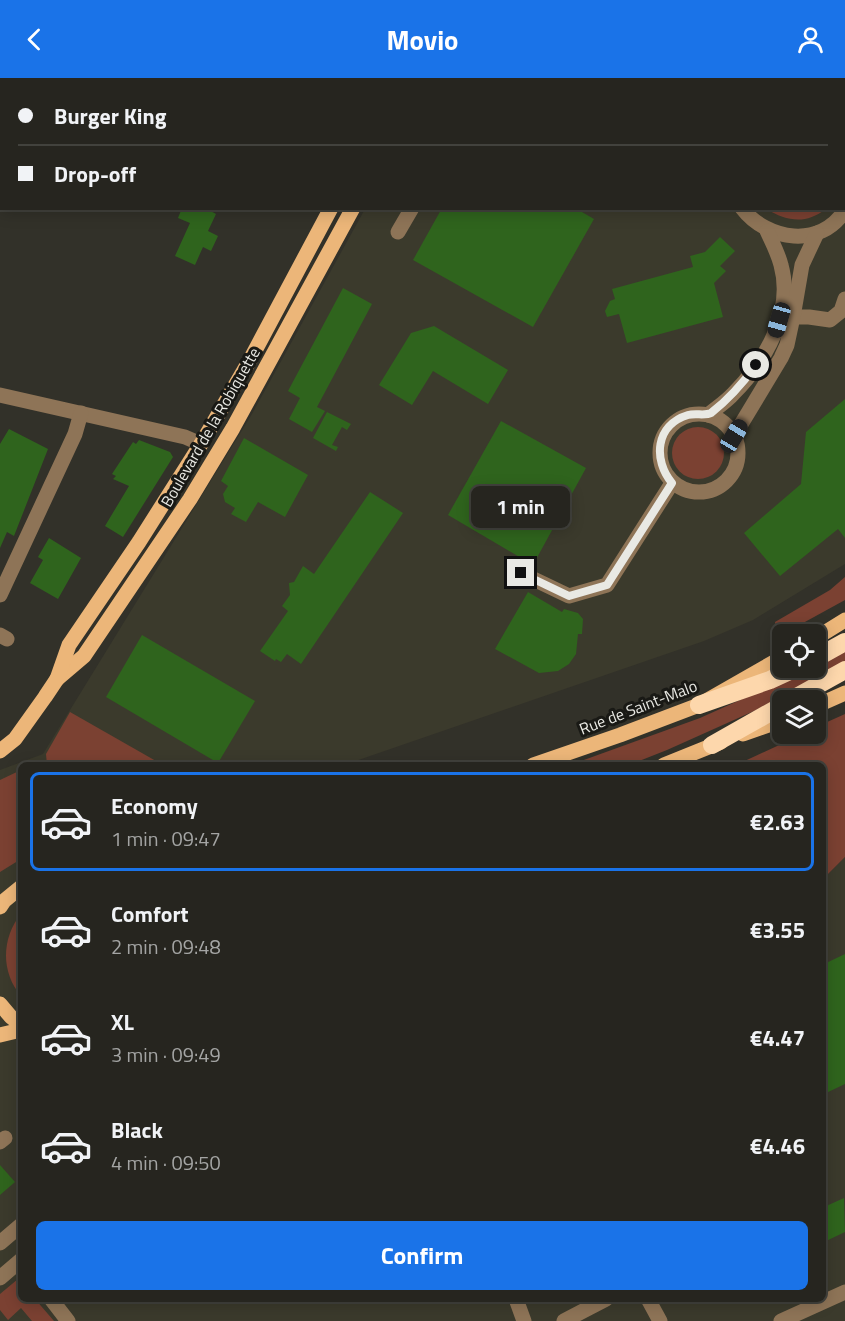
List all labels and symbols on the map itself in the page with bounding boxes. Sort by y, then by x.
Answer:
car [765,300,793,340]
street label: Boulevard de la Robiquette [154,343,266,511]
route start [742,351,769,378]
car [717,416,751,456]
callout: 1 min [472,486,570,528]
route end [507,559,534,586]
street label: Rue de Saint-Malo [576,673,700,741]

